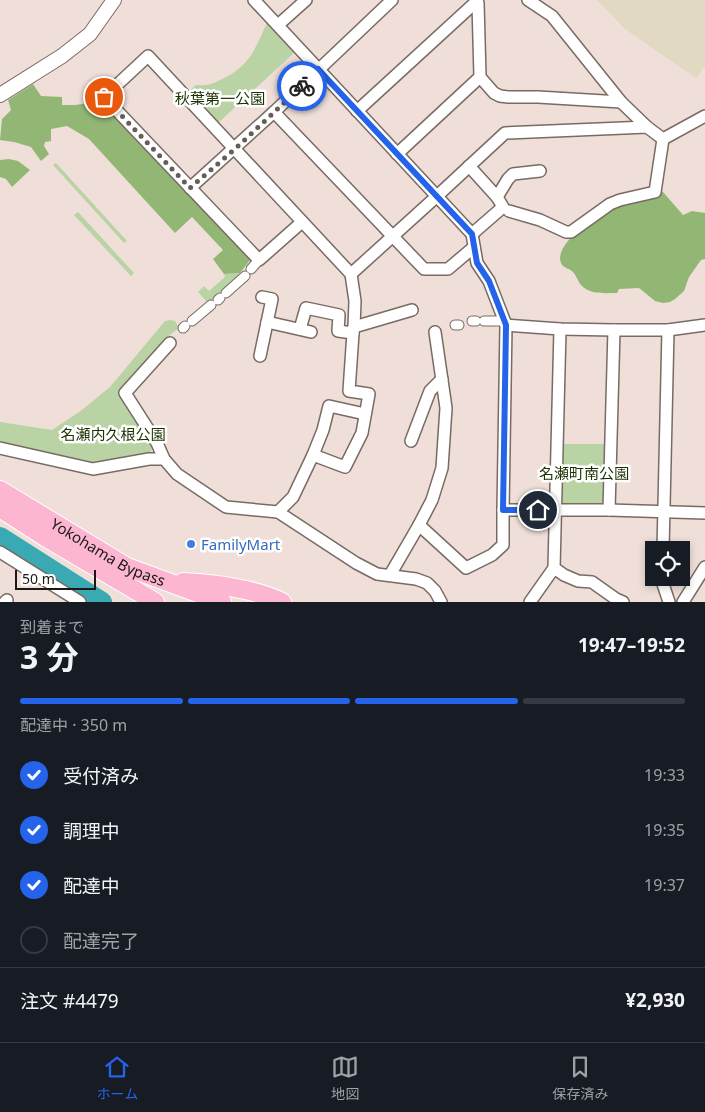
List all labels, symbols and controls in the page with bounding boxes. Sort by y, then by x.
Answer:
courier [277,61,327,111]
icon: bike [288,72,316,100]
pin [83,76,125,118]
icon: bag [90,83,118,111]
park label: 秋葉第一公園 [175,88,265,108]
park label: 名瀬内久根公園 [60,424,166,444]
park label: 名瀬町南公園 [539,463,629,483]
pin [517,489,559,531]
icon: home [524,496,552,524]
street label: Yokohama Bypass [47,513,168,590]
place label: FamilyMart [201,534,281,554]
marker: FamilyMart [185,538,197,550]
map controls [645,541,690,586]
button: locate [645,541,690,586]
scale bar [15,567,96,590]
text: 50 m [22,569,55,588]
text: 到着まで [20,616,84,638]
text: 19:47–19:52 [578,632,685,658]
text: 3 分 [20,635,79,678]
text: 配達中 · 350 m [20,714,127,736]
icon: check [20,761,48,789]
text: 受付済み [63,763,139,789]
text: 19:33 [644,764,685,786]
icon: check [20,816,48,844]
text: 調理中 [63,818,120,844]
text: 19:35 [644,819,685,841]
icon: check [20,871,48,899]
text: 配達中 [63,873,120,899]
text: 19:37 [644,874,685,896]
text: 配達完了 [63,928,139,954]
text: ¥2,930 [625,987,685,1013]
text: 注文 #4479 [20,988,119,1014]
tab: ホーム [97,1053,138,1103]
tab: 地図 [331,1053,359,1103]
tab: 保存済み [552,1053,608,1103]

